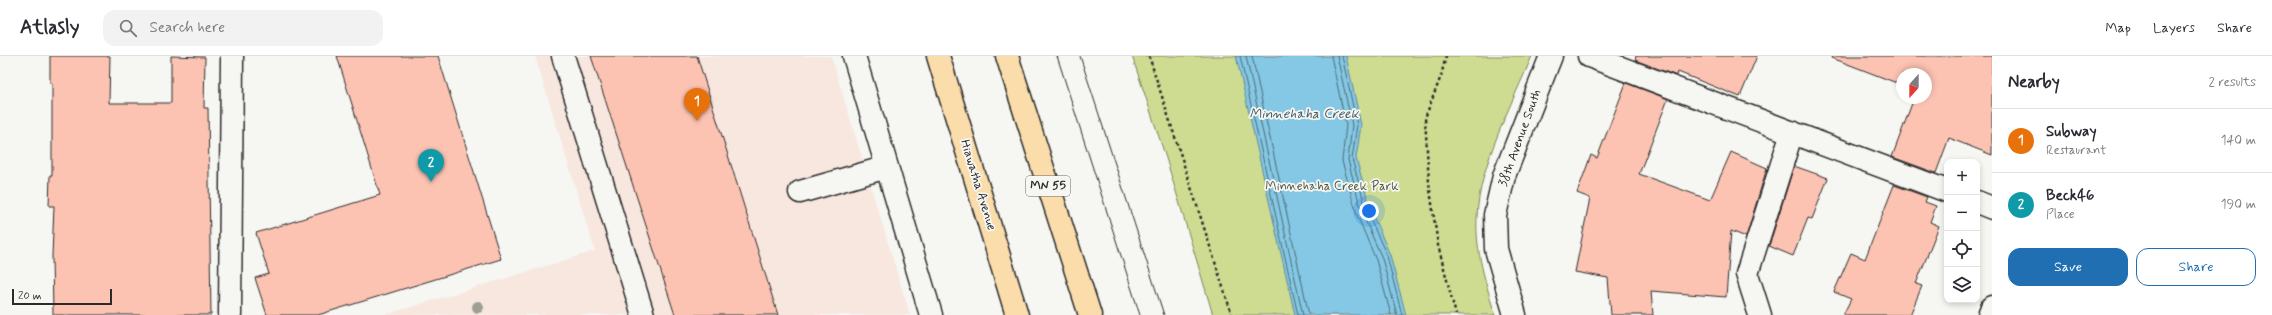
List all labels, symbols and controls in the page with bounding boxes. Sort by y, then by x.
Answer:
search box [103,10,383,46]
text: Atlasly [20,15,79,40]
icon: search [117,17,139,39]
text: Search here [149,18,225,38]
text: Map [2105,19,2131,37]
text: Layers [2153,19,2195,37]
text: Share [2217,19,2252,37]
north arrow [1896,68,1932,104]
text: Nearby [2008,71,2060,93]
text: 2 results [2209,74,2256,91]
street label: 38th Avenue South [1495,87,1545,189]
pin: 1 [684,88,710,121]
water label: Minnehaha Creek [1249,105,1360,123]
text: Subway [2046,122,2097,142]
text: 1 [2018,132,2024,149]
text: 140 m [2221,132,2256,149]
street label: Hiawatha Avenue [956,137,1000,233]
text: Restaurant [2046,142,2106,159]
pin: 2 [418,149,444,182]
map controls [1944,159,1980,303]
button: + [1944,159,1980,195]
road number: MN 55 [1026,176,1070,196]
park label: Minnehaha Creek Park [1265,178,1399,195]
text: Beck46 [2046,186,2094,206]
button: − [1944,195,1980,231]
text: 2 [2018,196,2024,213]
text: 190 m [2221,196,2256,213]
your location [1359,201,1379,221]
text: Place [2046,206,2075,223]
button: locate [1944,231,1980,267]
button: Save [2008,248,2128,286]
button: Share [2136,248,2256,286]
button: layers [1944,267,1980,303]
scale bar [12,287,112,306]
text: 20 m [18,289,41,303]

